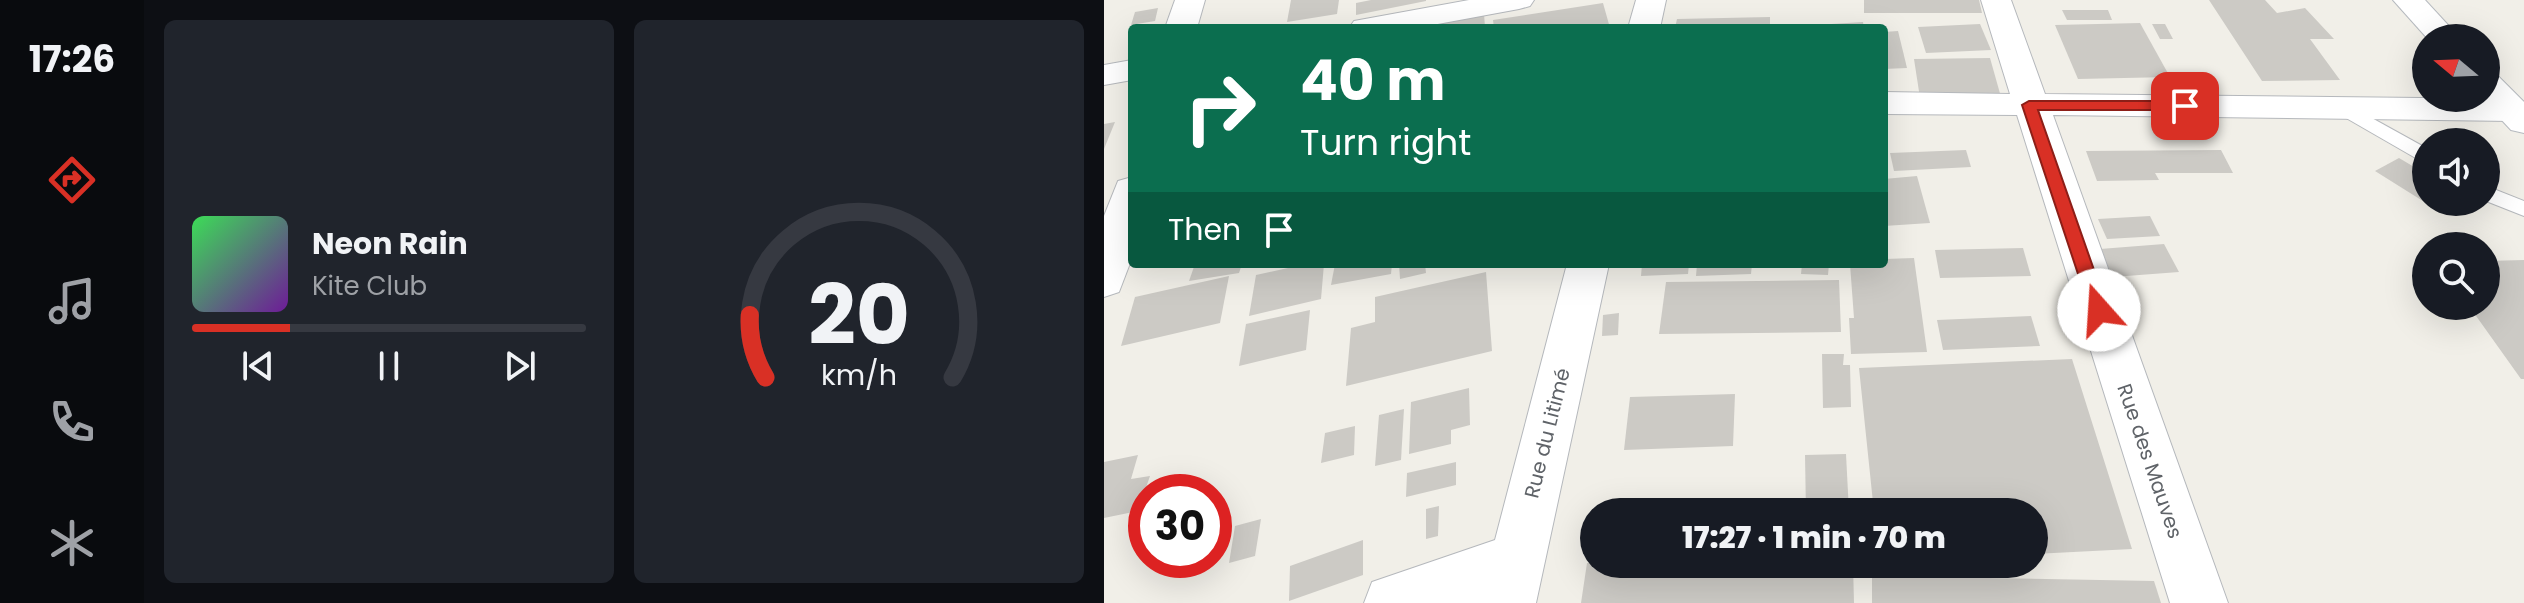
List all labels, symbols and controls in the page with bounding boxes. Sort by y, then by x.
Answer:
north arrow [2412,24,2500,112]
map controls [2412,24,2500,320]
text: 17:26 [29,34,115,85]
text: 40 m [1300,41,1446,120]
icon: right [1168,56,1272,160]
pin [2151,72,2219,140]
icon: arrive [2163,84,2207,128]
text: Turn right [1300,117,1471,168]
button: sound [2412,128,2500,216]
icon: directions [44,152,100,208]
text: Then [1168,208,1241,251]
icon: arrive [1257,208,1301,252]
text: Neon Rain [312,222,468,265]
button: search [2412,232,2500,320]
text: 20 [808,256,910,372]
text: Kite Club [312,268,427,304]
position arrow [2057,268,2141,352]
icon: music [44,273,100,329]
icon: previous [236,344,280,388]
icon: pause [367,344,411,388]
icon: next [498,344,542,388]
text: km/h [821,355,897,395]
street label: Rue du Litimé [1517,365,1577,501]
street label: Rue des Mauves [2110,380,2190,542]
icon: phone [44,394,100,450]
speed limit sign: 30 [1128,474,1232,578]
icon: climate [44,515,100,571]
text: 17:27 · 1 min · 70 m [1682,516,1946,559]

